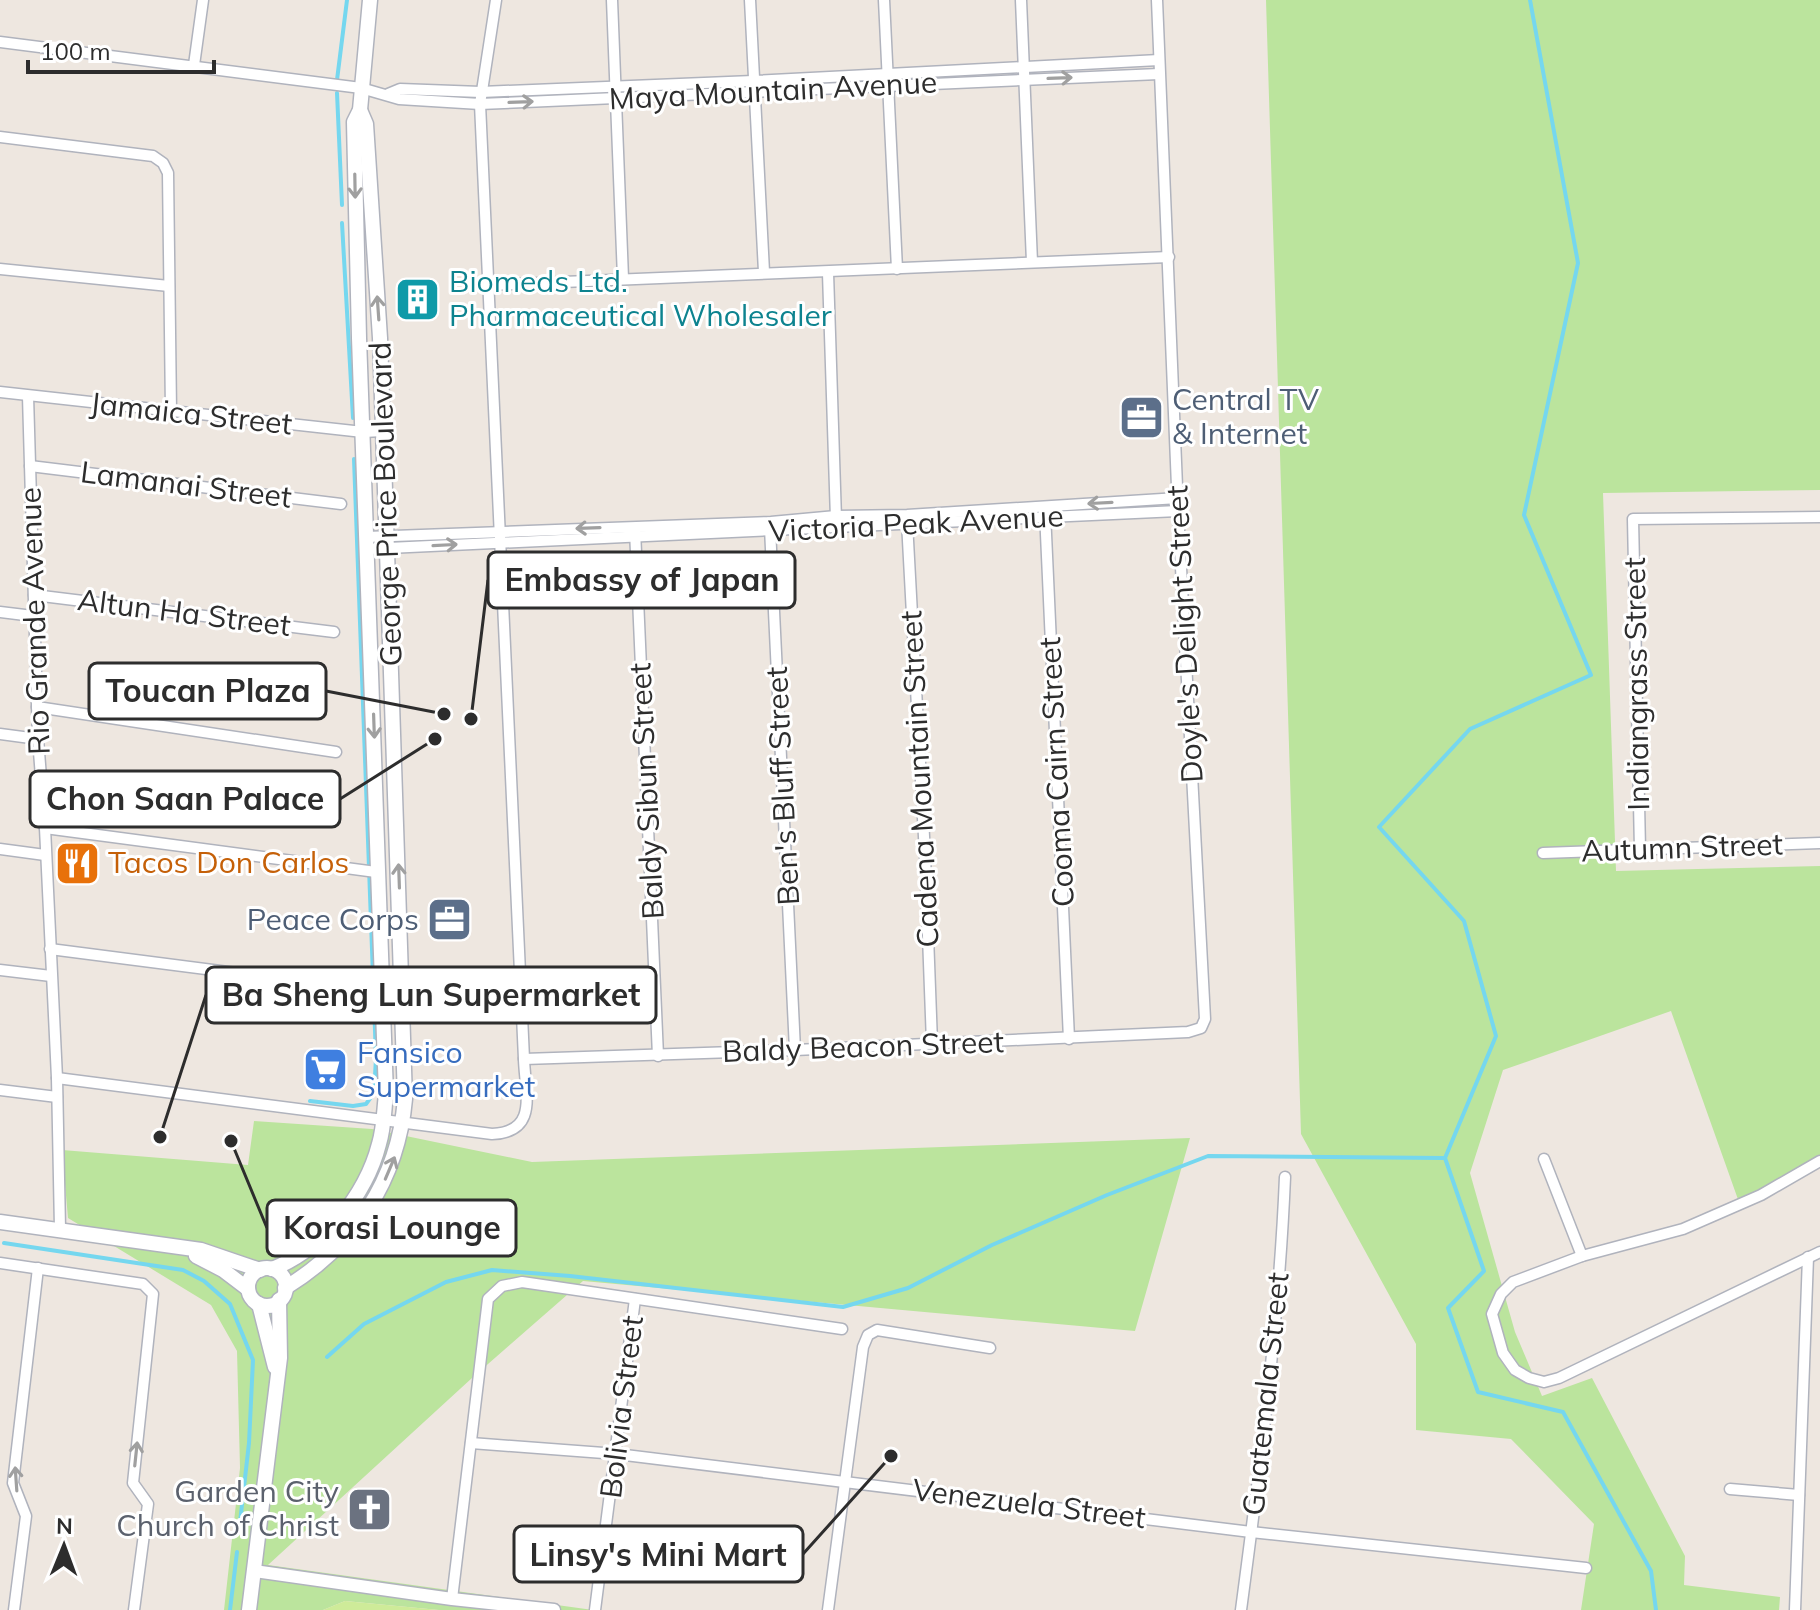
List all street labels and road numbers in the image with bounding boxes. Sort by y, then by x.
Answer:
street label: Maya Mountain Avenue [608,62,938,118]
street label: George Price Boulevard [360,341,410,667]
street label: Jamaica Street [88,384,294,443]
street label: Lamanai Street [78,452,294,516]
street label: Doyle's Delight Street [1157,484,1211,784]
street label: Rio Grande Avenue [10,487,58,755]
street label: Victoria Peak Avenue [768,496,1064,550]
street label: Indiangrass Street [1615,557,1657,811]
street label: Altun Ha Street [76,580,293,644]
street label: Cadena Mountain Street [891,610,947,949]
street label: Cooma Cairn Street [1030,636,1082,908]
street label: Baldy Sibun Street [620,662,672,920]
street label: Ben's Bluff Street [757,666,807,906]
street label: Autumn Street [1580,824,1784,870]
street label: Baldy Beacon Street [721,1022,1005,1070]
street label: Guatemala Street [1233,1270,1297,1517]
street label: Bolivia Street [591,1313,651,1500]
street label: Venezuela Street [910,1470,1148,1536]

